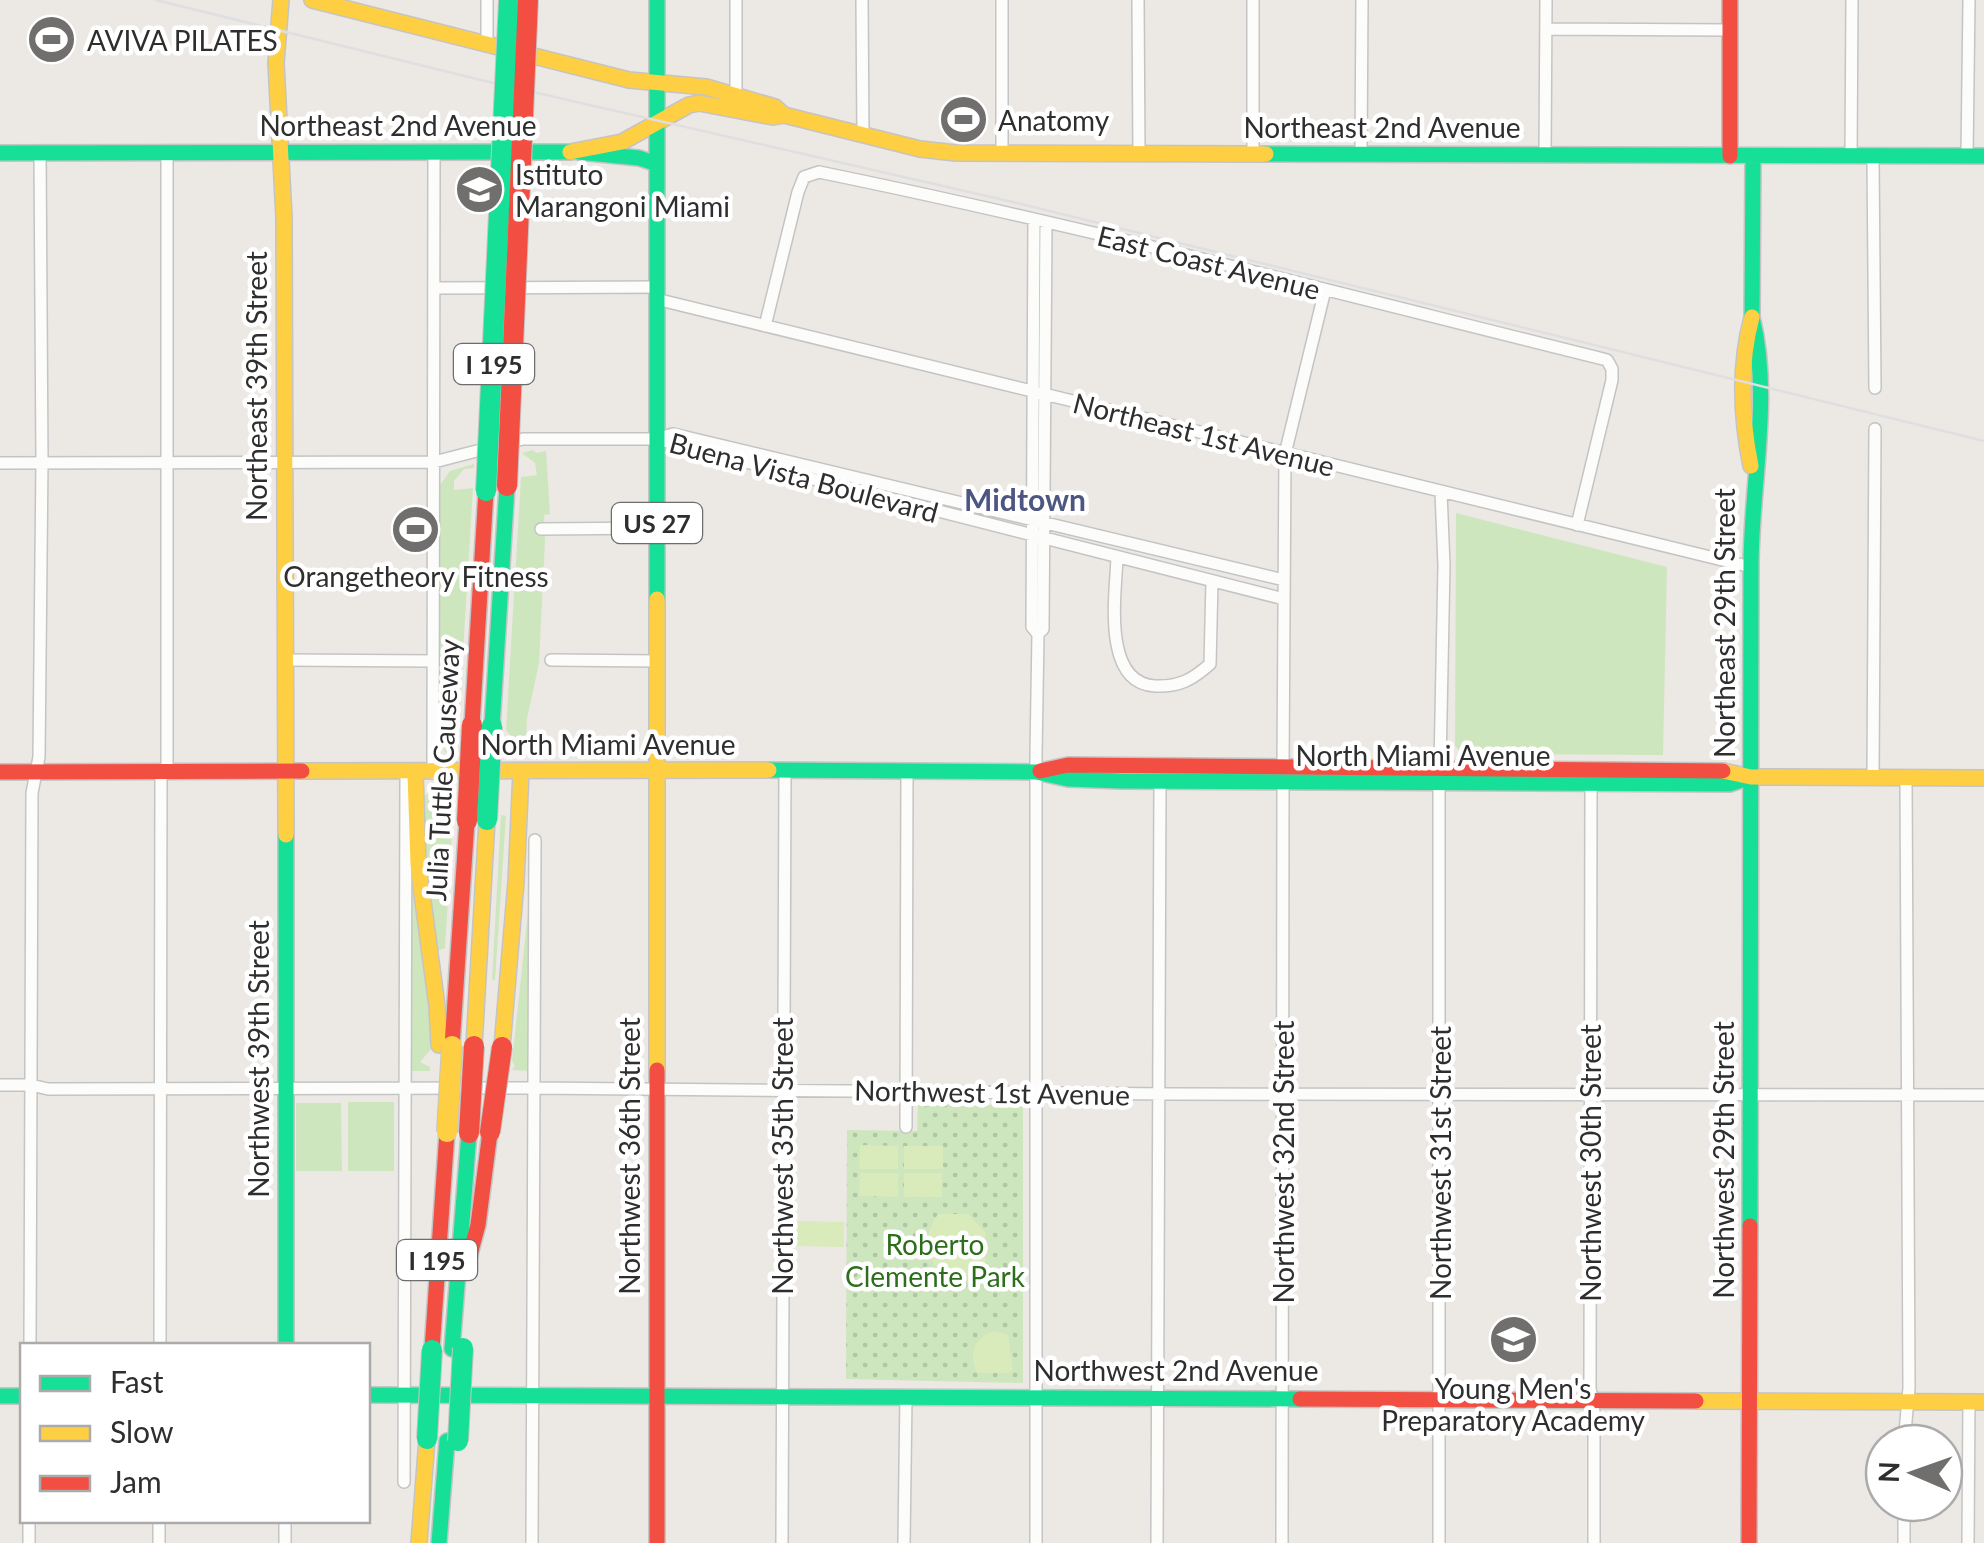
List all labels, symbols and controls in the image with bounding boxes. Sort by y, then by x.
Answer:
sports icon: AVIVA PILATES [26,14,78,66]
place label: AVIVA PILATES [87,23,278,57]
sports icon: Anatomy [937,94,989,146]
place label: Anatomy [998,103,1110,137]
street label: Northeast 2nd Avenue [259,108,537,142]
street label: Northeast 2nd Avenue [1243,110,1521,144]
place label: Istituto Marangoni Miami [515,157,730,223]
school or university icon: Istituto Marangoni Miami [454,164,506,216]
street label: East Coast Avenue [1094,218,1324,306]
street label: Northeast 39th Street [239,251,273,521]
road number: I 195 [454,344,534,384]
street label: Northeast 1st Avenue [1070,385,1338,483]
street label: Buena Vista Boulevard [666,425,942,529]
district label: Midtown [964,481,1086,517]
street label: Northeast 29th Street [1707,488,1741,758]
sports icon: Orangetheory Fitness [390,503,442,555]
road number: US 27 [612,503,702,543]
place label: Orangetheory Fitness [283,559,549,593]
street label: Julia Tuttle Causeway [418,638,466,902]
street label: North Miami Avenue [481,727,735,761]
street label: North Miami Avenue [1296,738,1550,772]
street label: Northwest 39th Street [241,920,275,1198]
street label: Northwest 36th Street [612,1017,646,1295]
street label: Northwest 35th Street [765,1017,799,1295]
street label: Northwest 32nd Street [1266,1020,1300,1304]
street label: Northwest 29th Street [1706,1021,1740,1299]
street label: Northwest 30th Street [1573,1024,1607,1302]
street label: Northwest 31st Street [1423,1026,1457,1300]
street label: Northwest 1st Avenue [854,1073,1130,1111]
park label: Roberto Clemente Park [845,1227,1026,1293]
road number: I 195 [397,1240,477,1280]
school or university icon: Young Men's Preparatory Academy [1487,1314,1539,1366]
legend [20,1343,370,1523]
street label: Northwest 2nd Avenue [1034,1353,1318,1387]
text: Fast [110,1363,164,1399]
place label: Young Men's Preparatory Academy [1381,1371,1645,1437]
text: Slow [110,1413,174,1449]
north arrow [1864,1423,1964,1523]
text: N [1871,1461,1905,1483]
text: Jam [110,1463,162,1499]

